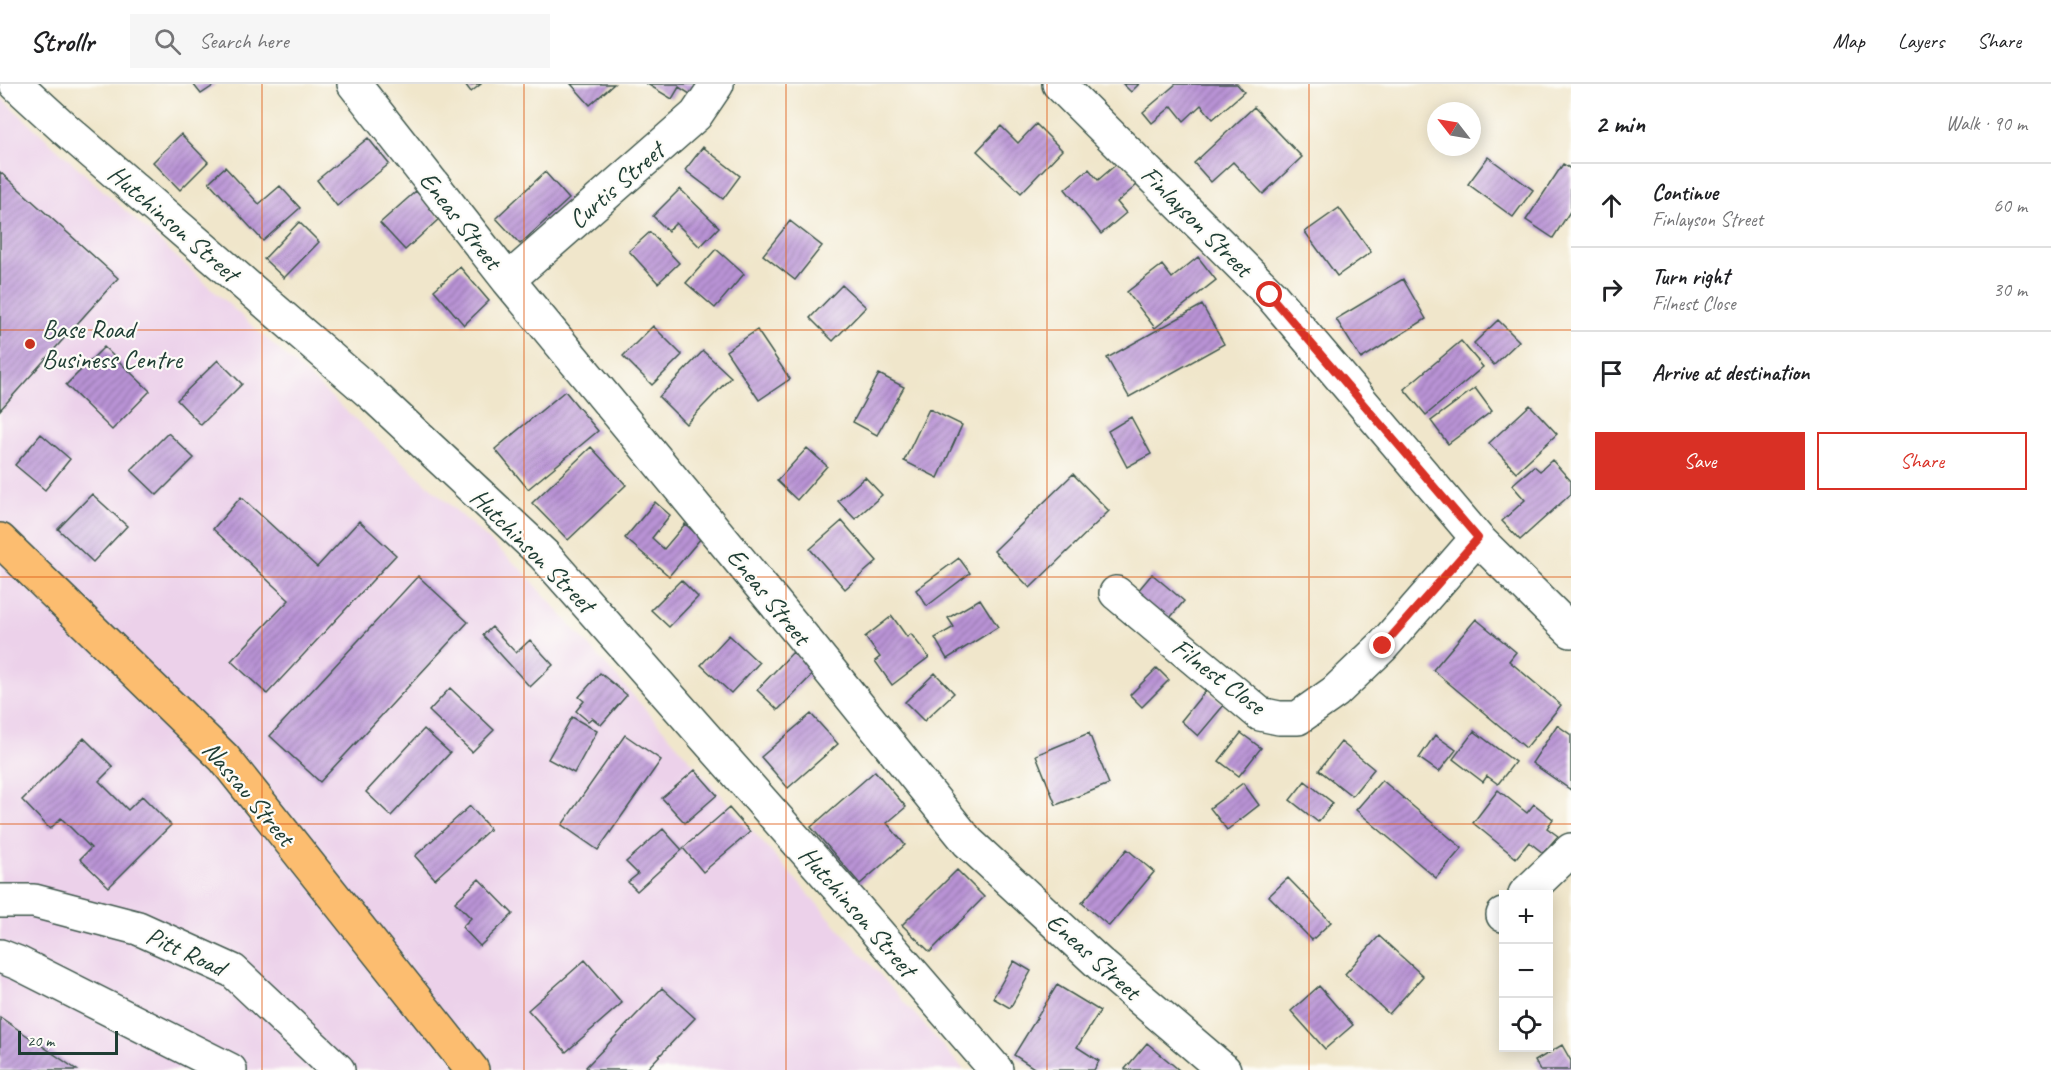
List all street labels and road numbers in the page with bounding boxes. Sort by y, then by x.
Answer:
street label: Curtis Street [562,133,674,236]
street label: Hutchinson Street [101,157,249,292]
street label: Finlayson Street [1134,159,1261,286]
street label: Eneas Street [412,165,511,278]
street label: Hutchinson Street [463,481,604,622]
street label: Eneas Street [719,541,819,653]
street label: Filnest Close [1165,631,1274,724]
street label: Nassau Street [195,734,304,854]
street label: Hutchinson Street [792,839,926,986]
street label: Eneas Street [1040,905,1149,1009]
street label: Pitt Road [141,919,234,986]

